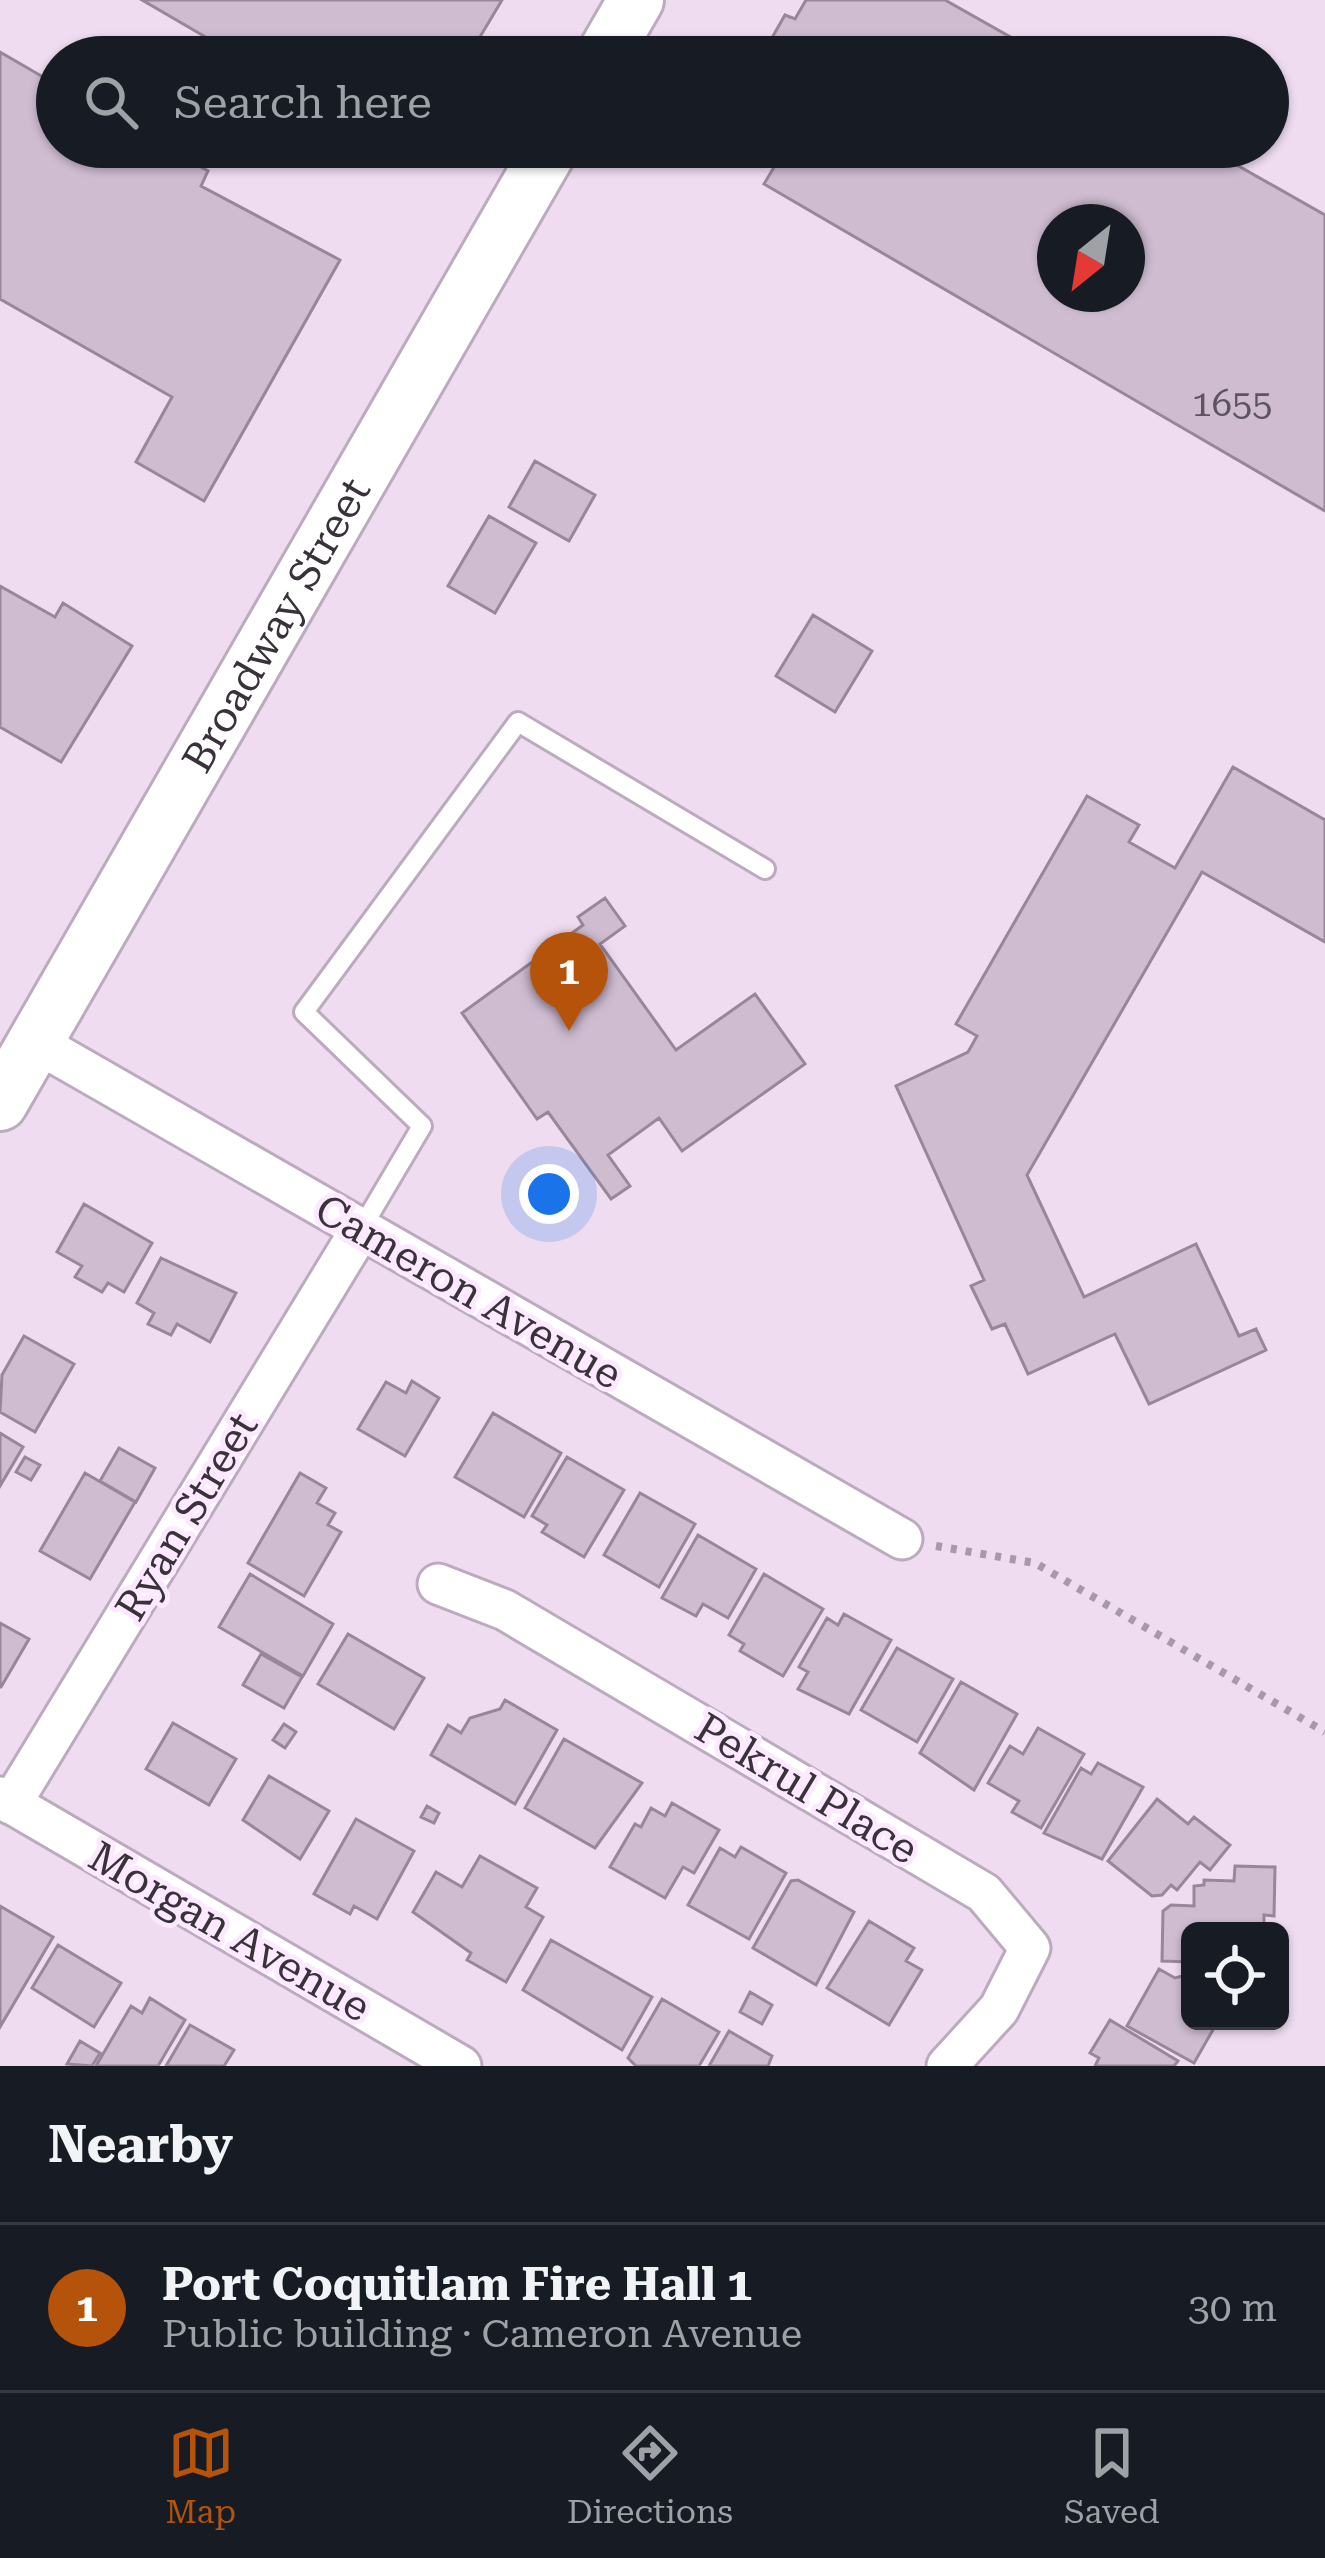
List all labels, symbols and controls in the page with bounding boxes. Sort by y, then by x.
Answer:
search box [36,36,1289,168]
icon: search [78,69,144,135]
text: Search here [174,76,432,129]
north arrow [1037,204,1145,312]
house number: 1655 [1192,383,1272,425]
street label: Broadway Street [172,469,380,781]
pin: 1 [530,932,608,1031]
your location [519,1164,579,1224]
street label: Cameron Avenue [307,1184,630,1399]
street label: Ryan Street [105,1404,268,1629]
street label: Pekrul Place [687,1703,927,1874]
street label: Morgan Avenue [81,1831,379,2032]
map controls [1181,1922,1289,2030]
button: locate [1181,1922,1289,2030]
text: Nearby [48,2115,233,2174]
text: Port Coquitlam Fire Hall 1 [162,2258,752,2311]
text: 1 [76,2285,98,2331]
text: 30 m [1188,2285,1277,2331]
text: Public building · Cameron Avenue [162,2311,802,2357]
tab: Map [165,2420,236,2531]
tab: Directions [567,2420,733,2531]
tab: Saved [1064,2420,1160,2531]

